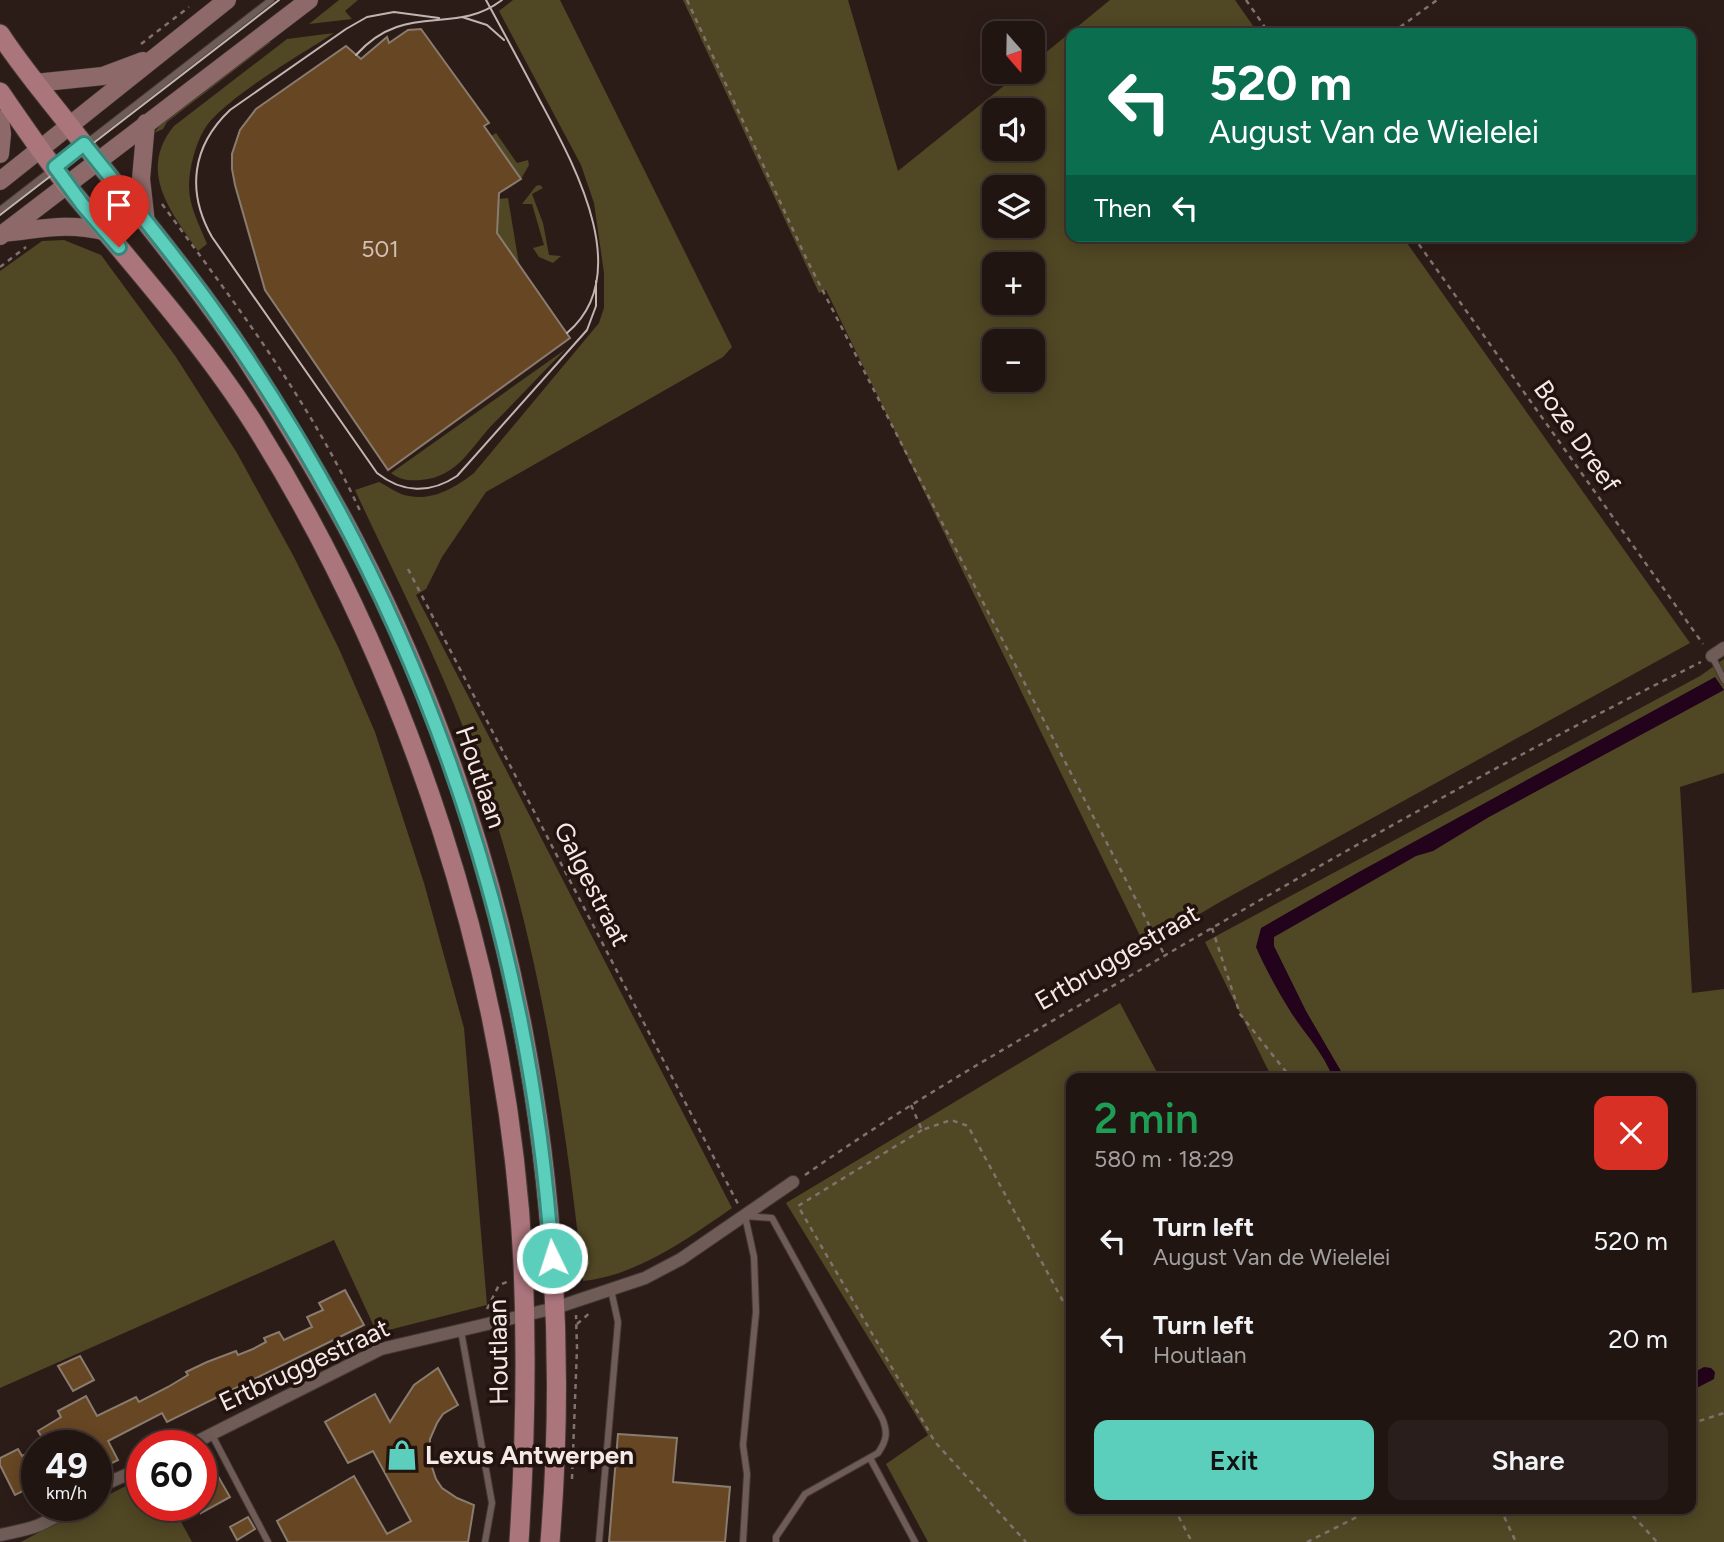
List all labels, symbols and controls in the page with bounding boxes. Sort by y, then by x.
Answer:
north arrow [982,21,1045,84]
map controls [982,21,1045,392]
text: 520 m [1209,53,1352,112]
icon: left [1094,56,1185,147]
button: sound [982,98,1045,161]
text: August Van de Wielelei [1209,113,1539,151]
pin [89,175,149,247]
button: layers [982,175,1045,238]
icon: arrive [100,186,138,224]
icon: left [1166,189,1204,227]
text: Then [1094,192,1152,224]
house number: 501 [361,235,399,263]
button: + [982,252,1045,315]
button: − [982,329,1045,392]
street label: Boze Dreef [1527,374,1627,498]
street label: Houtlaan [449,722,513,832]
street label: Galgestraat [547,816,637,952]
street label: Ertbruggestraat [1029,897,1205,1017]
text: 2 min [1094,1093,1199,1144]
button: close [1594,1096,1668,1170]
text: 580 m · 18:29 [1094,1145,1234,1173]
text: Turn left [1153,1211,1254,1243]
position arrow [515,1221,589,1295]
icon: left [1094,1222,1132,1260]
text: 520 m [1593,1225,1668,1257]
text: August Van de Wielelei [1153,1243,1390,1271]
street label: Houtlaan [481,1299,515,1405]
text: Turn left [1153,1309,1254,1341]
street label: Ertbruggestraat [214,1311,394,1418]
icon: left [1094,1320,1132,1358]
text: 20 m [1608,1323,1668,1355]
text: Houtlaan [1153,1341,1247,1369]
button: Exit [1094,1420,1374,1500]
button: Share [1388,1420,1668,1500]
speed limit sign: 60 [126,1430,217,1521]
shop icon: Lexus Antwerpen [385,1438,419,1472]
place label: Lexus Antwerpen [425,1439,634,1471]
text: 49 [45,1445,88,1487]
text: km/h [46,1482,87,1504]

